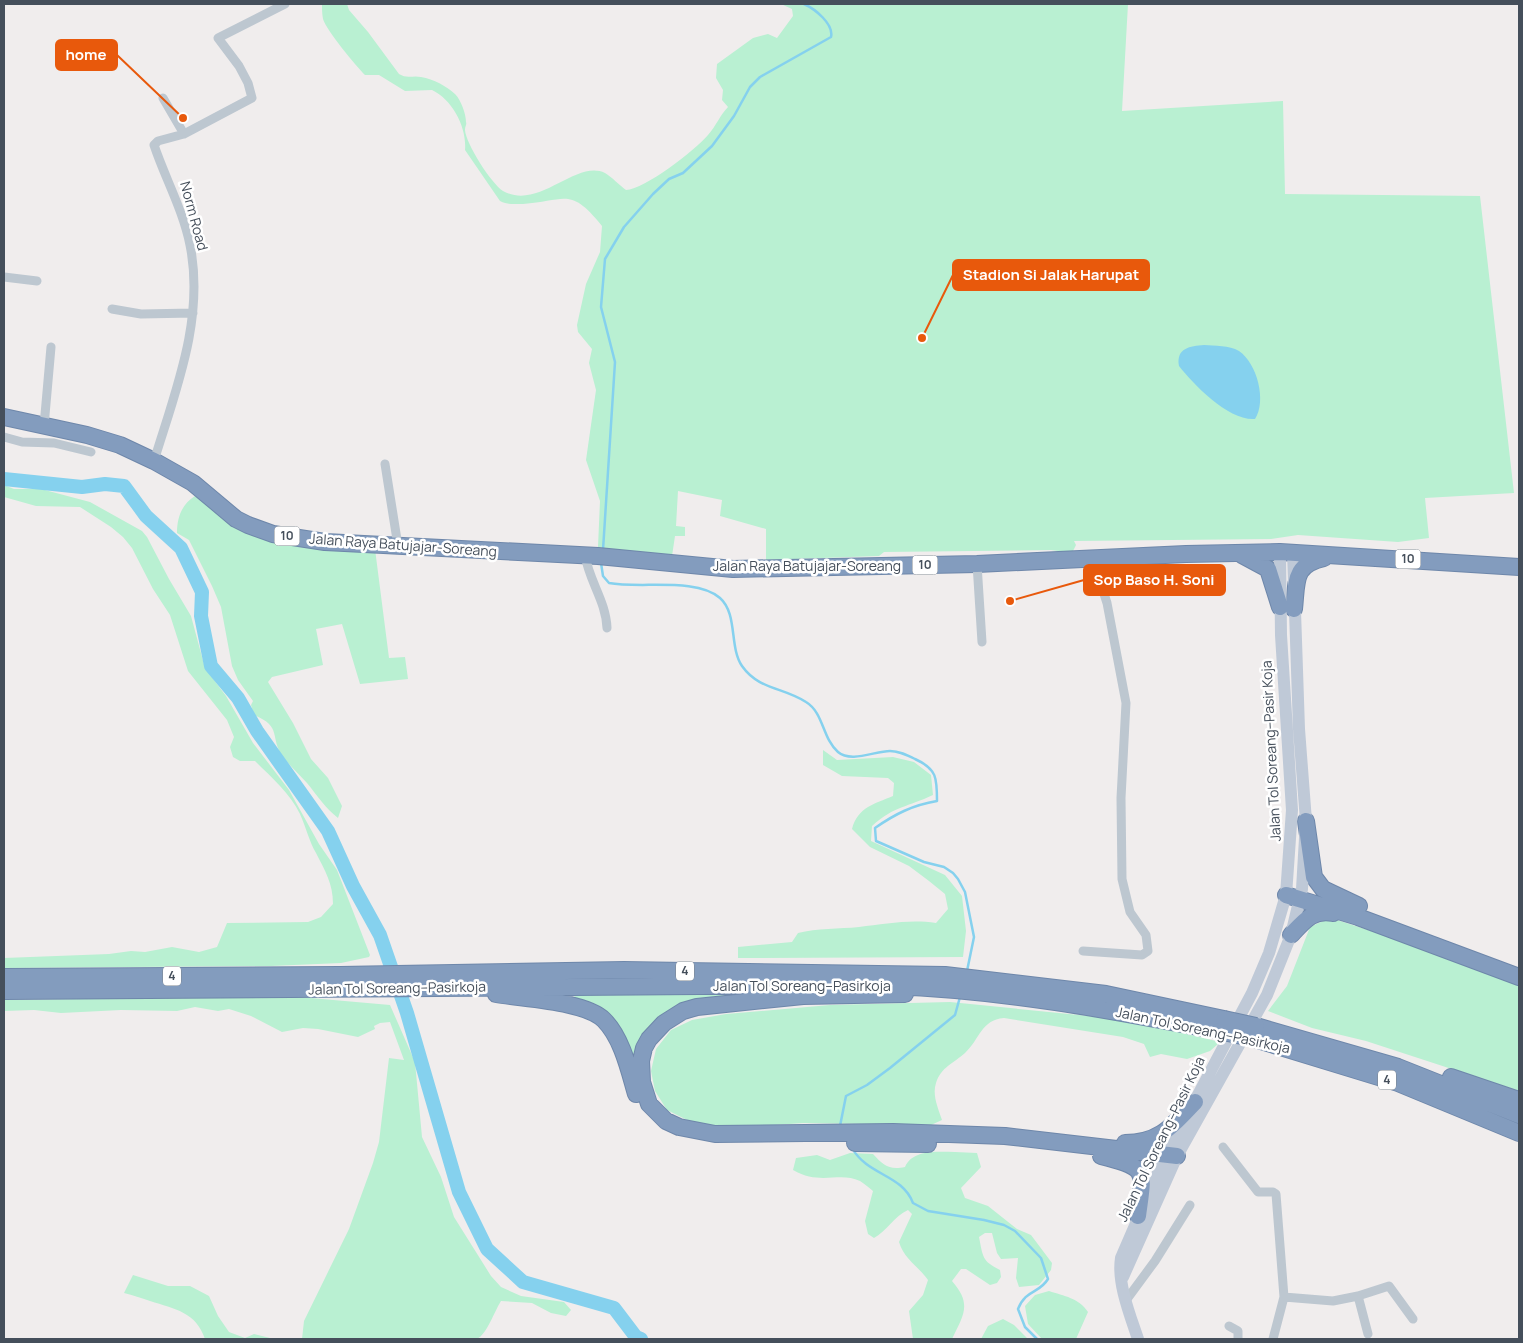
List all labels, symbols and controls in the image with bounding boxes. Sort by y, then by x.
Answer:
callout: home [56,40,117,70]
text: home [65,44,107,65]
street label: Norm Road [176,179,213,253]
callout: Stadion Si Jalak Harupat [953,260,1149,290]
text: Stadion Si Jalak Harupat [963,264,1139,285]
road number: 10 [274,526,300,546]
street label: Jalan Raya Batujajar-Soreang [308,528,498,561]
road number: 10 [1396,550,1420,568]
street label: Jalan Raya Batujajar-Soreang [713,556,901,575]
road number: 10 [912,556,938,574]
callout: Sop Baso H. Soni [1084,565,1225,595]
text: Sop Baso H. Soni [1094,569,1214,590]
street label: Jalan Tol Soreang–Pasir Koja [1256,660,1285,842]
road number: 4 [676,961,694,980]
road number: 4 [163,966,181,986]
street label: Jalan Tol Soreang–Pasirkoja [308,976,486,999]
street label: Jalan Tol Soreang–Pasirkoja [713,976,891,995]
street label: Jalan Tol Soreang–Pasirkoja [1114,1002,1292,1057]
street label: Jalan Tol Soreang–Pasir Koja [1112,1053,1209,1225]
road number: 4 [1378,1070,1396,1090]

